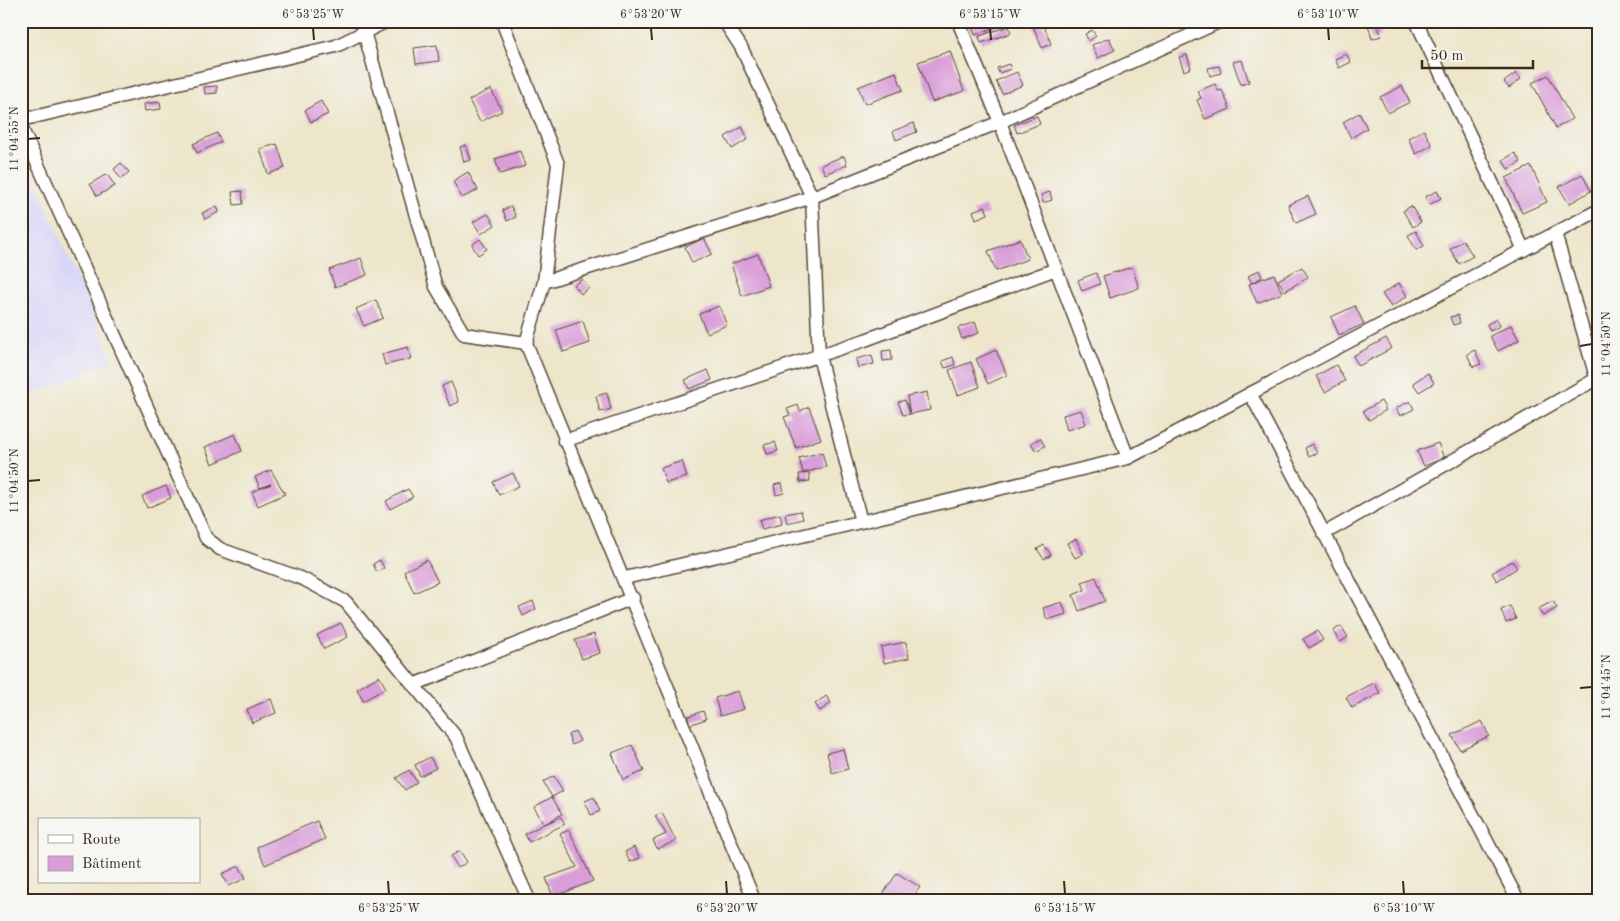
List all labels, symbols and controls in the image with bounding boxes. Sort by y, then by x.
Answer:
text: 6°53'25"W [282,8,344,21]
text: 6°53'20"W [620,8,682,21]
text: 6°53'15"W [959,8,1021,21]
text: 6°53'10"W [1297,8,1359,21]
scale bar [1422,38,1534,70]
text: 50 m [1430,49,1464,64]
text: 11°04'55"N [8,106,21,172]
text: 11°04'50"N [1600,311,1613,377]
text: 11°04'50"N [8,448,21,514]
text: 11°04'45"N [1600,654,1613,720]
legend [38,818,200,884]
text: Route [82,833,120,848]
text: Bâtiment [82,857,141,872]
text: 6°53'25"W [358,902,420,915]
text: 6°53'20"W [696,902,758,915]
text: 6°53'15"W [1034,902,1096,915]
text: 6°53'10"W [1373,902,1435,915]

